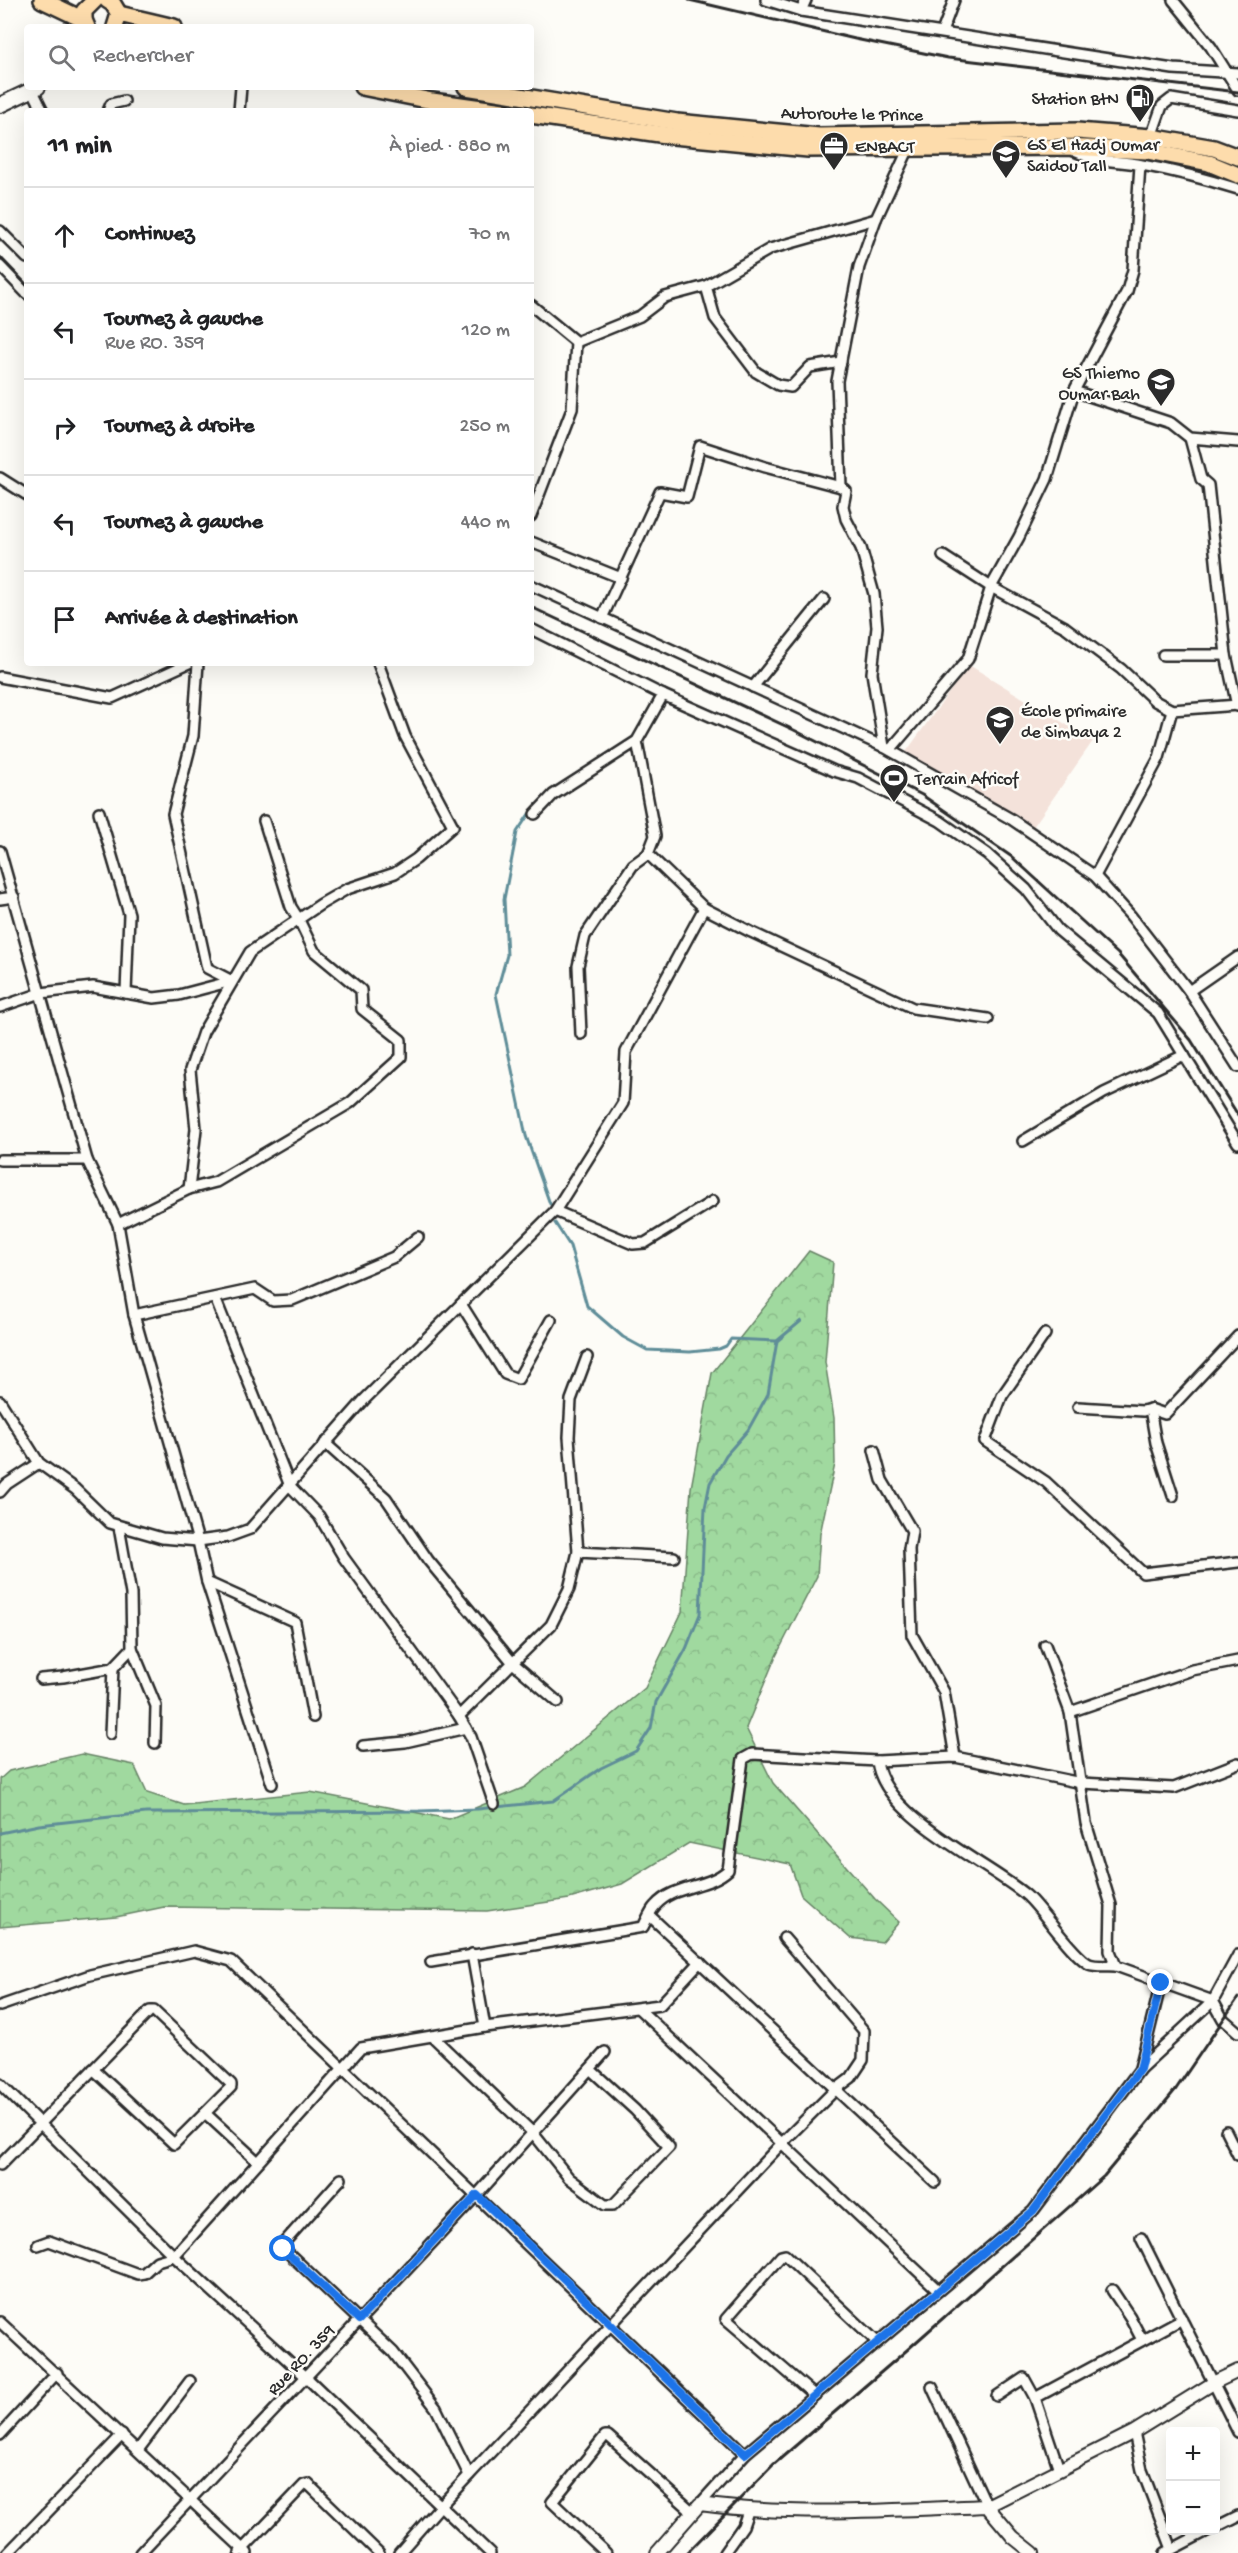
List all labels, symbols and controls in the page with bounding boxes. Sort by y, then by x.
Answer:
search box [24,24,534,90]
icon: search [45,41,78,74]
text: Rechercher [93,44,193,70]
fuel station icon: Station BtN [1124,82,1156,124]
place label: Station BtN [1032,90,1119,111]
street label: Autoroute le Prince [781,104,924,127]
office icon: ENBACT [818,130,850,172]
text: 11 min [48,132,112,163]
text: À pied · 880 m [389,136,510,159]
place label: GS El Hadj Oumar Saidou Tall [1027,136,1161,178]
place label: ENBACT [855,138,916,159]
school or university icon: GS El Hadj Oumar Saidou Tall [990,138,1022,180]
icon: ahead [48,219,81,252]
text: Continuez [105,222,194,248]
text: 70 m [469,224,510,247]
text: Tournez à gauche [105,307,263,333]
icon: left [48,315,81,348]
text: 120 m [462,320,510,343]
text: Rue RO. 359 [105,333,204,356]
place label: GS Thierno Oumar Bah [1058,364,1140,406]
school or university icon: GS Thierno Oumar Bah [1145,366,1177,408]
icon: right [48,411,81,444]
text: Tournez à droite [105,414,254,440]
text: 250 m [459,416,510,439]
icon: left [48,507,81,540]
text: Tournez à gauche [105,510,263,536]
text: 440 m [461,512,510,535]
icon: arrive [48,603,81,636]
text: Arrivée à destination [105,606,298,632]
place label: École primaire de Simbaya 2 [1021,702,1127,744]
school or university icon: École primaire de Simbaya 2 [984,704,1016,746]
sports icon: Terrain Africof [878,762,910,804]
place label: Terrain Africof [914,770,1020,791]
route end [1147,1969,1173,1995]
route start [269,2235,295,2261]
street label: Rue RO. 359 [264,2321,340,2401]
map controls [1166,2427,1220,2535]
button: + [1166,2427,1220,2481]
button: − [1166,2481,1220,2535]

